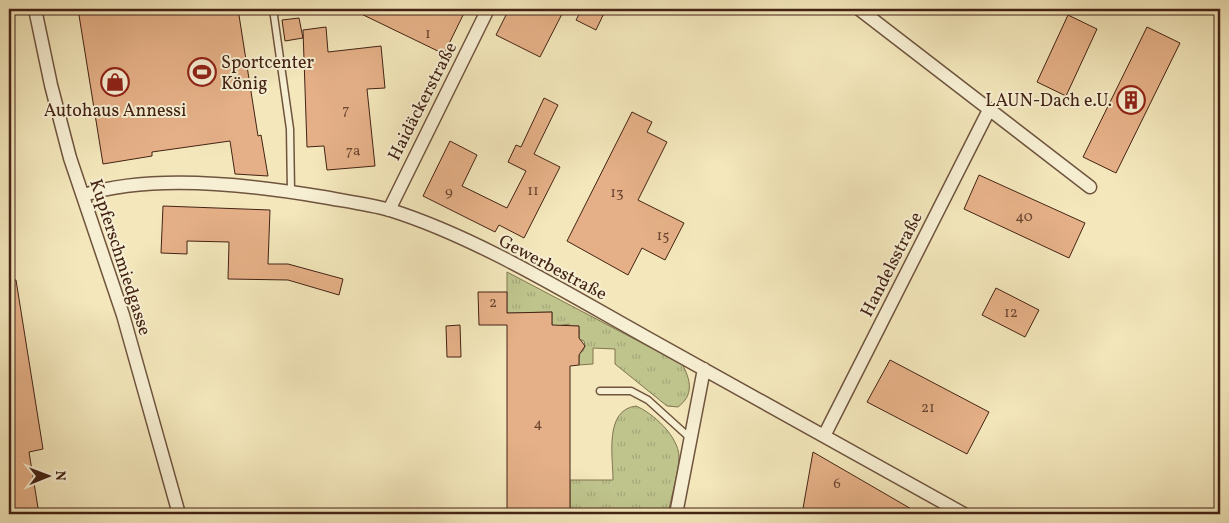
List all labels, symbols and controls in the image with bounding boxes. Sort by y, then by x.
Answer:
house number: 1 [425,24,431,45]
street label: Haidäckerstraße [383,38,464,165]
place label: Sportcenter König [221,51,314,97]
sports icon: Sportcenter König [187,57,217,87]
shop icon: Autohaus Annessi [100,67,130,97]
building icon: LAUN-Dach e.U. [1116,85,1146,115]
place label: LAUN-Dach e.U. [985,89,1112,114]
place label: Autohaus Annessi [44,99,186,124]
house number: 7 [342,100,350,121]
house number: 7a [346,141,360,162]
street label: Kupferschmiedgasse [82,176,157,339]
house number: 11 [527,181,539,202]
house number: 9 [445,182,453,203]
house number: 13 [610,183,624,204]
house number: 40 [1015,207,1033,228]
street label: Handelsstraße [855,208,930,322]
house number: 15 [656,226,670,247]
street label: Gewerbestraße [494,229,611,307]
house number: 2 [489,293,497,314]
house number: 12 [1004,303,1018,324]
house number: 21 [921,398,935,419]
house number: 4 [534,414,543,435]
north arrow [22,450,72,500]
text: N [50,471,69,481]
house number: 6 [833,474,841,495]

